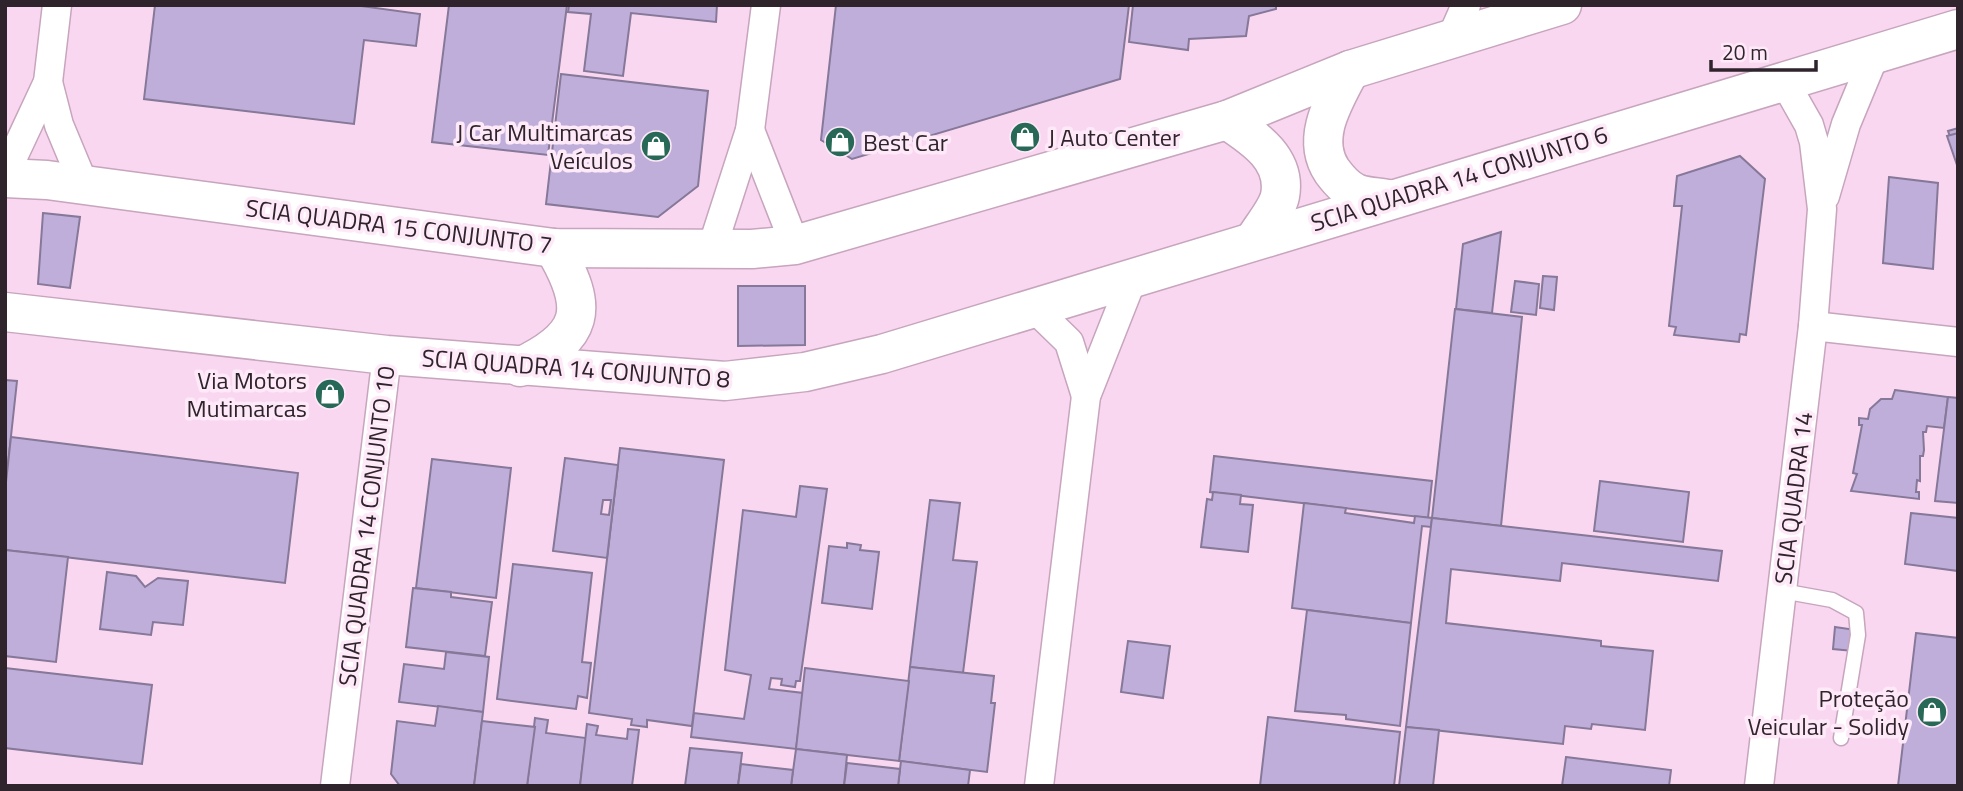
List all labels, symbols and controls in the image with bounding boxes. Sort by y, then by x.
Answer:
scale bar [1711,28,1816,72]
text: 20 m [1722,36,1768,68]
place label: J Car Multimarcas Veículos [456,114,633,178]
street label: SCIA QUADRA 14 CONJUNTO 6 [1306,116,1612,240]
place label: J Auto Center [1048,119,1180,155]
shop icon: J Auto Center [1008,120,1042,154]
place label: Best Car [863,124,948,160]
shop icon: Best Car [823,125,857,159]
shop icon: J Car Multimarcas Veículos [639,129,673,163]
street label: SCIA QUADRA 15 CONJUNTO 7 [244,189,554,263]
street label: SCIA QUADRA 14 CONJUNTO 8 [421,339,731,397]
place label: Via Motors Mutimarcas [187,362,307,426]
street label: SCIA QUADRA 14 CONJUNTO 10 [328,364,404,688]
shop icon: Via Motors Mutimarcas [313,377,347,411]
street label: SCIA QUADRA 14 [1765,410,1821,586]
place label: Proteção Veicular - Solidy [1748,680,1909,744]
shop icon: Proteção Veicular - Solidy [1915,695,1949,729]

